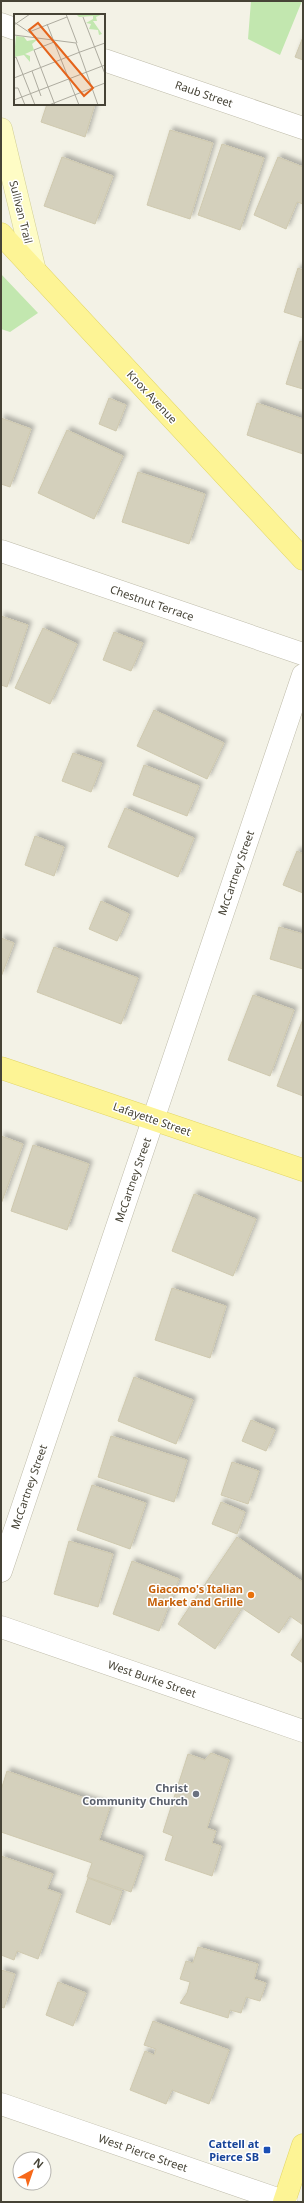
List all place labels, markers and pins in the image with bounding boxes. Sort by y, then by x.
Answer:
place label: Giacomo's Italian Market and Grille [147,1581,243,1609]
marker: Giacomo's Italian Market and Grille [246,1590,256,1600]
place label: Christ Community Church [82,1780,188,1808]
marker: Christ Community Church [191,1789,201,1799]
place label: Cattell at Pierce SB [208,2136,259,2164]
marker: Cattell at Pierce SB [262,2145,272,2155]

